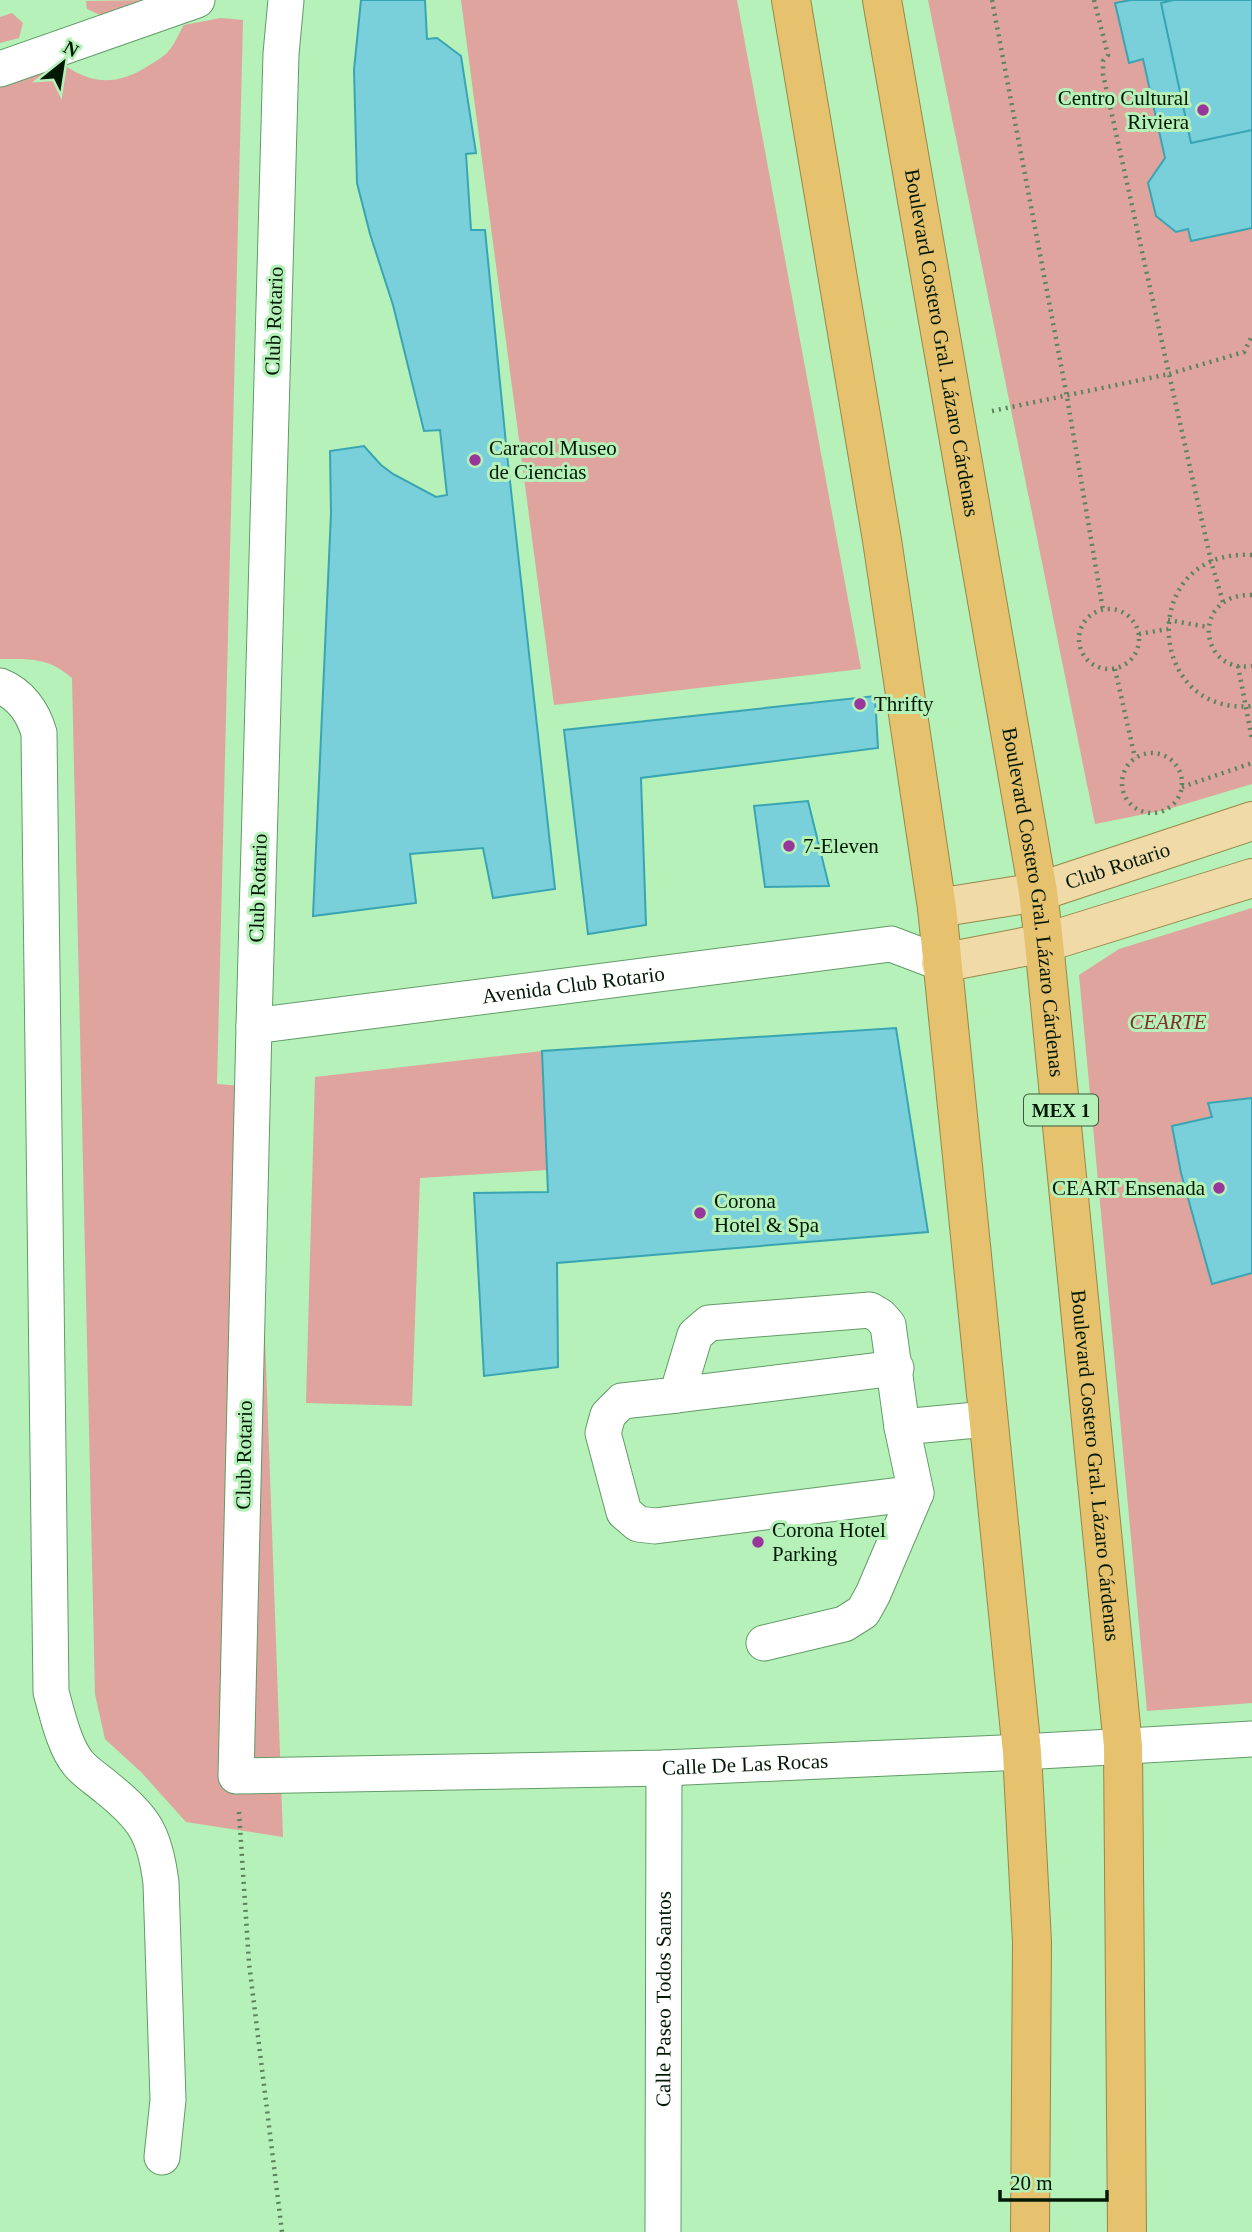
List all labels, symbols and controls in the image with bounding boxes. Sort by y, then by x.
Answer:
north arrow [28,28,98,98]
text: N [60,36,83,61]
place label: Centro Cultural Riviera [1058,86,1190,134]
marker: Centro Cultural Riviera [1195,102,1211,118]
street label: Boulevard Costero Gral. Lázaro Cárdenas [900,167,984,519]
street label: Club Rotario [260,266,288,376]
place label: Caracol Museo de Ciencias [489,436,617,484]
marker: Caracol Museo de Ciencias [467,452,483,468]
place label: Thrifty [874,692,934,716]
marker: Thrifty [852,696,868,712]
street label: Boulevard Costero Gral. Lázaro Cárdenas [997,725,1069,1078]
street label: Club Rotario [244,833,272,943]
place label: 7-Eleven [803,834,879,858]
street label: Club Rotario [1062,837,1173,894]
marker: 7-Eleven [781,838,797,854]
street label: Avenida Club Rotario [481,961,666,1009]
park label: CEARTE [1130,1010,1207,1034]
road number: MEX 1 [1024,1094,1098,1126]
place label: CEART Ensenada [1052,1176,1206,1200]
marker: CEART Ensenada [1211,1180,1227,1196]
place label: Corona Hotel & Spa [714,1189,820,1237]
marker: Corona Hotel & Spa [692,1205,708,1221]
street label: Boulevard Costero Gral. Lázaro Cárdenas [1066,1289,1125,1642]
street label: Club Rotario [231,1400,257,1510]
place label: Corona Hotel Parking [772,1518,886,1566]
marker: Corona Hotel Parking [750,1534,766,1550]
street label: Calle De Las Rocas [661,1749,829,1780]
street label: Calle Paseo Todos Santos [651,1891,676,2107]
scale bar [1000,2158,1107,2202]
text: 20 m [1010,2171,1053,2195]

